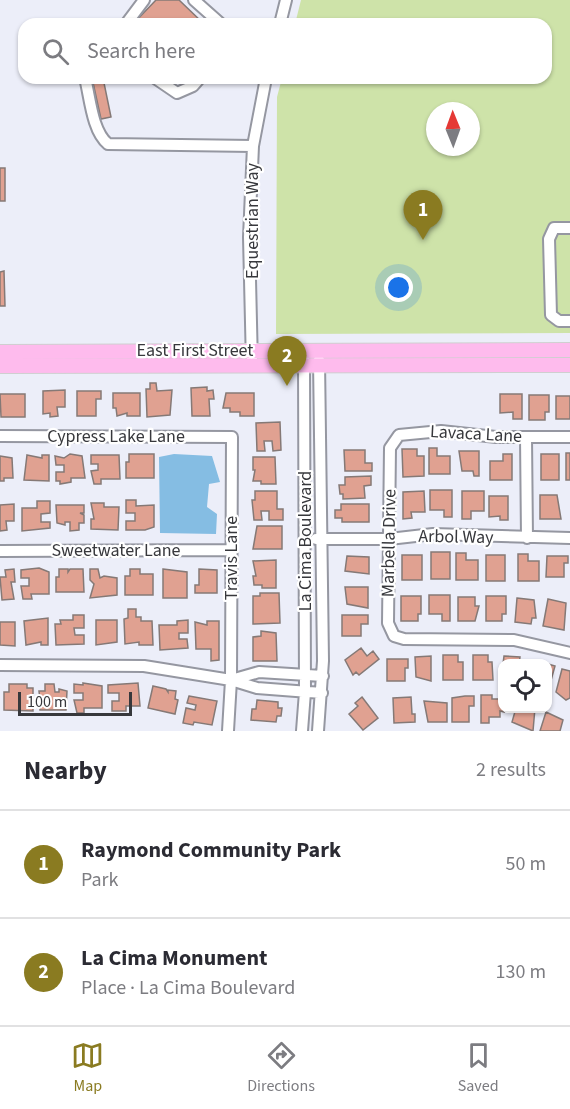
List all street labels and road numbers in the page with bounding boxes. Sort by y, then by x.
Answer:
street label: Equestrian Way [240,163,265,279]
street label: East First Street [137,338,253,363]
street label: Lavaca Lane [429,419,523,449]
street label: Cypress Lake Lane [47,424,185,449]
street label: La Cima Boulevard [293,471,318,611]
street label: Marbella Drive [376,489,402,597]
street label: Travis Lane [219,516,244,600]
street label: Arbol Way [418,524,494,550]
street label: Sweetwater Lane [51,538,181,563]

